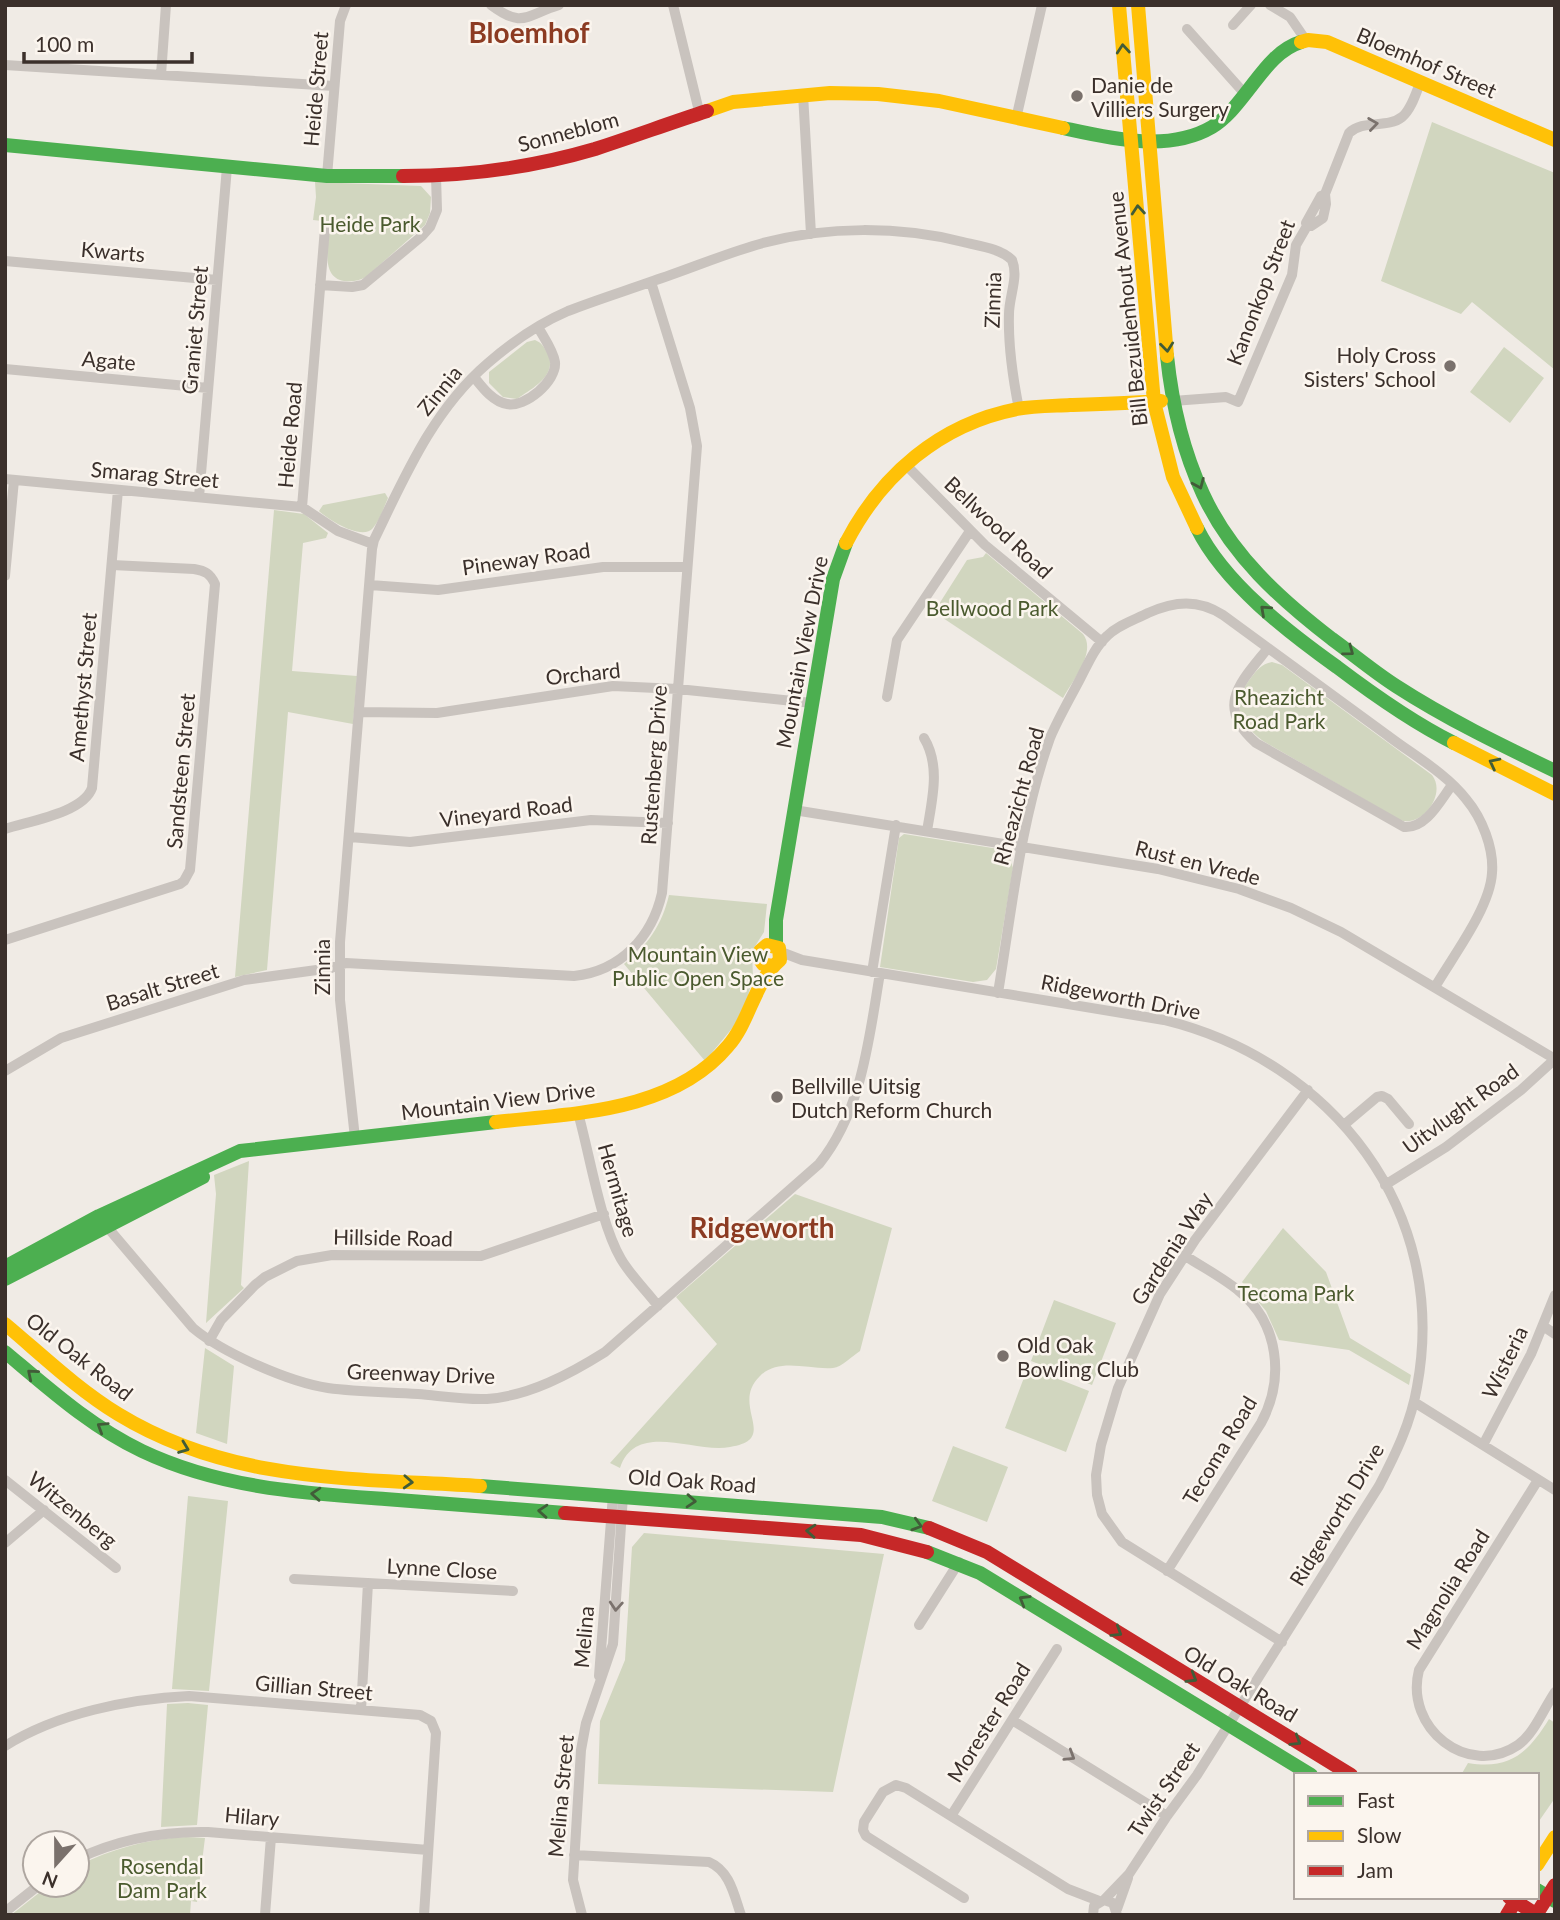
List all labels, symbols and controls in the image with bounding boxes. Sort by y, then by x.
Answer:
district label: Bloemhof [468,15,590,49]
scale bar [24,21,192,65]
street label: Bloemhof Street [1353,21,1501,103]
street label: Heide Street [298,30,333,148]
text: 100 m [35,31,94,56]
one-way arrow [1116,43,1131,54]
place label: Danie de Villiers Surgery [1091,72,1229,121]
marker: Danie de Villiers Surgery [1069,88,1085,104]
street label: Sonneblom [515,106,621,156]
one-way arrow [1368,117,1379,132]
street label: Bill Bezuidenhout Avenue [1102,190,1152,428]
one-way arrow [1131,205,1146,216]
park label: Heide Park [319,211,421,236]
street label: Kanonkop Street [1221,215,1299,368]
street label: Kwarts [80,236,146,266]
street label: Graniet Street [176,264,212,395]
street label: Zinnia [979,271,1005,329]
one-way arrow [1159,342,1174,353]
place label: Holy Cross Sisters' School [1304,342,1436,391]
street label: Agate [81,345,137,375]
marker: Holy Cross Sisters' School [1442,358,1458,374]
street label: Zinnia [411,360,467,420]
street label: Heide Road [272,381,306,489]
street label: Smarag Street [90,456,220,492]
street label: Bellwood Road [940,471,1058,583]
one-way arrow [1191,477,1205,489]
street label: Pineway Road [460,537,592,579]
street label: Mountain View Drive [770,554,832,750]
park label: Bellwood Park [926,595,1059,620]
one-way arrow [1260,606,1273,619]
street label: Amethyst Street [63,611,101,762]
one-way arrow [1341,643,1353,655]
street label: Orchard [544,657,622,689]
street label: Rustenberg Drive [635,684,671,846]
park label: Rheazicht Road Park [1233,684,1326,733]
street label: Sandsteen Street [161,692,199,850]
street label: Rheazicht Road [988,724,1048,868]
one-way arrow [1489,758,1501,772]
street label: Vineyard Road [438,790,574,832]
street label: Rust en Vrede [1133,834,1263,890]
street label: Zinnia [309,939,334,995]
park label: Mountain View Public Open Space [612,941,784,990]
street label: Basalt Street [103,957,222,1015]
street label: Ridgeworth Drive [1039,968,1203,1024]
street label: Uitvlught Road [1397,1058,1523,1158]
place label: Bellville Uitsig Dutch Reform Church [791,1073,992,1122]
street label: Mountain View Drive [399,1076,597,1124]
marker: Bellville Uitsig Dutch Reform Church [769,1089,785,1105]
street label: Hermitage [594,1140,644,1240]
street label: Gardenia Way [1125,1187,1217,1309]
district label: Ridgeworth [689,1210,835,1244]
street label: Hillside Road [333,1223,453,1251]
park label: Tecoma Park [1238,1280,1355,1305]
street label: Old Oak Road [22,1307,138,1405]
street label: Wisteria [1476,1322,1532,1402]
place label: Old Oak Bowling Club [1017,1332,1139,1381]
marker: Old Oak Bowling Club [995,1348,1011,1364]
street label: Greenway Drive [346,1358,496,1388]
one-way arrow [28,1370,41,1382]
street label: Tecoma Road [1177,1391,1261,1509]
one-way arrow [96,1423,109,1436]
street label: Ridgeworth Drive [1284,1438,1388,1590]
one-way arrow [178,1439,190,1453]
street label: Old Oak Road [627,1463,757,1497]
street label: Witzenberg [23,1465,123,1553]
one-way arrow [403,1474,414,1489]
one-way arrow [310,1487,321,1502]
one-way arrow [686,1493,697,1508]
one-way arrow [537,1504,548,1519]
one-way arrow [911,1517,923,1532]
one-way arrow [805,1524,816,1539]
street label: Magnolia Road [1400,1524,1494,1654]
street label: Lynne Close [386,1553,498,1583]
one-way arrow [1019,1595,1032,1608]
one-way arrow [609,1600,624,1611]
street label: Melina [568,1605,598,1669]
one-way arrow [1110,1623,1123,1636]
street label: Old Oak Road [1180,1639,1302,1727]
street label: Morester Road [941,1658,1035,1786]
street label: Gillian Street [254,1669,374,1705]
one-way arrow [1185,1669,1198,1682]
one-way arrow [1288,1732,1301,1745]
street label: Melina Street [542,1733,578,1858]
street label: Twist Street [1122,1736,1204,1841]
one-way arrow [1062,1747,1075,1760]
legend [1294,1773,1539,1899]
text: Fast [1357,1787,1395,1812]
street label: Hilary [224,1801,281,1831]
text: Slow [1357,1822,1402,1847]
north arrow [21,1829,91,1899]
park label: Rosendal Dam Park [117,1853,207,1902]
text: Jam [1357,1857,1393,1882]
text: N [39,1867,61,1894]

